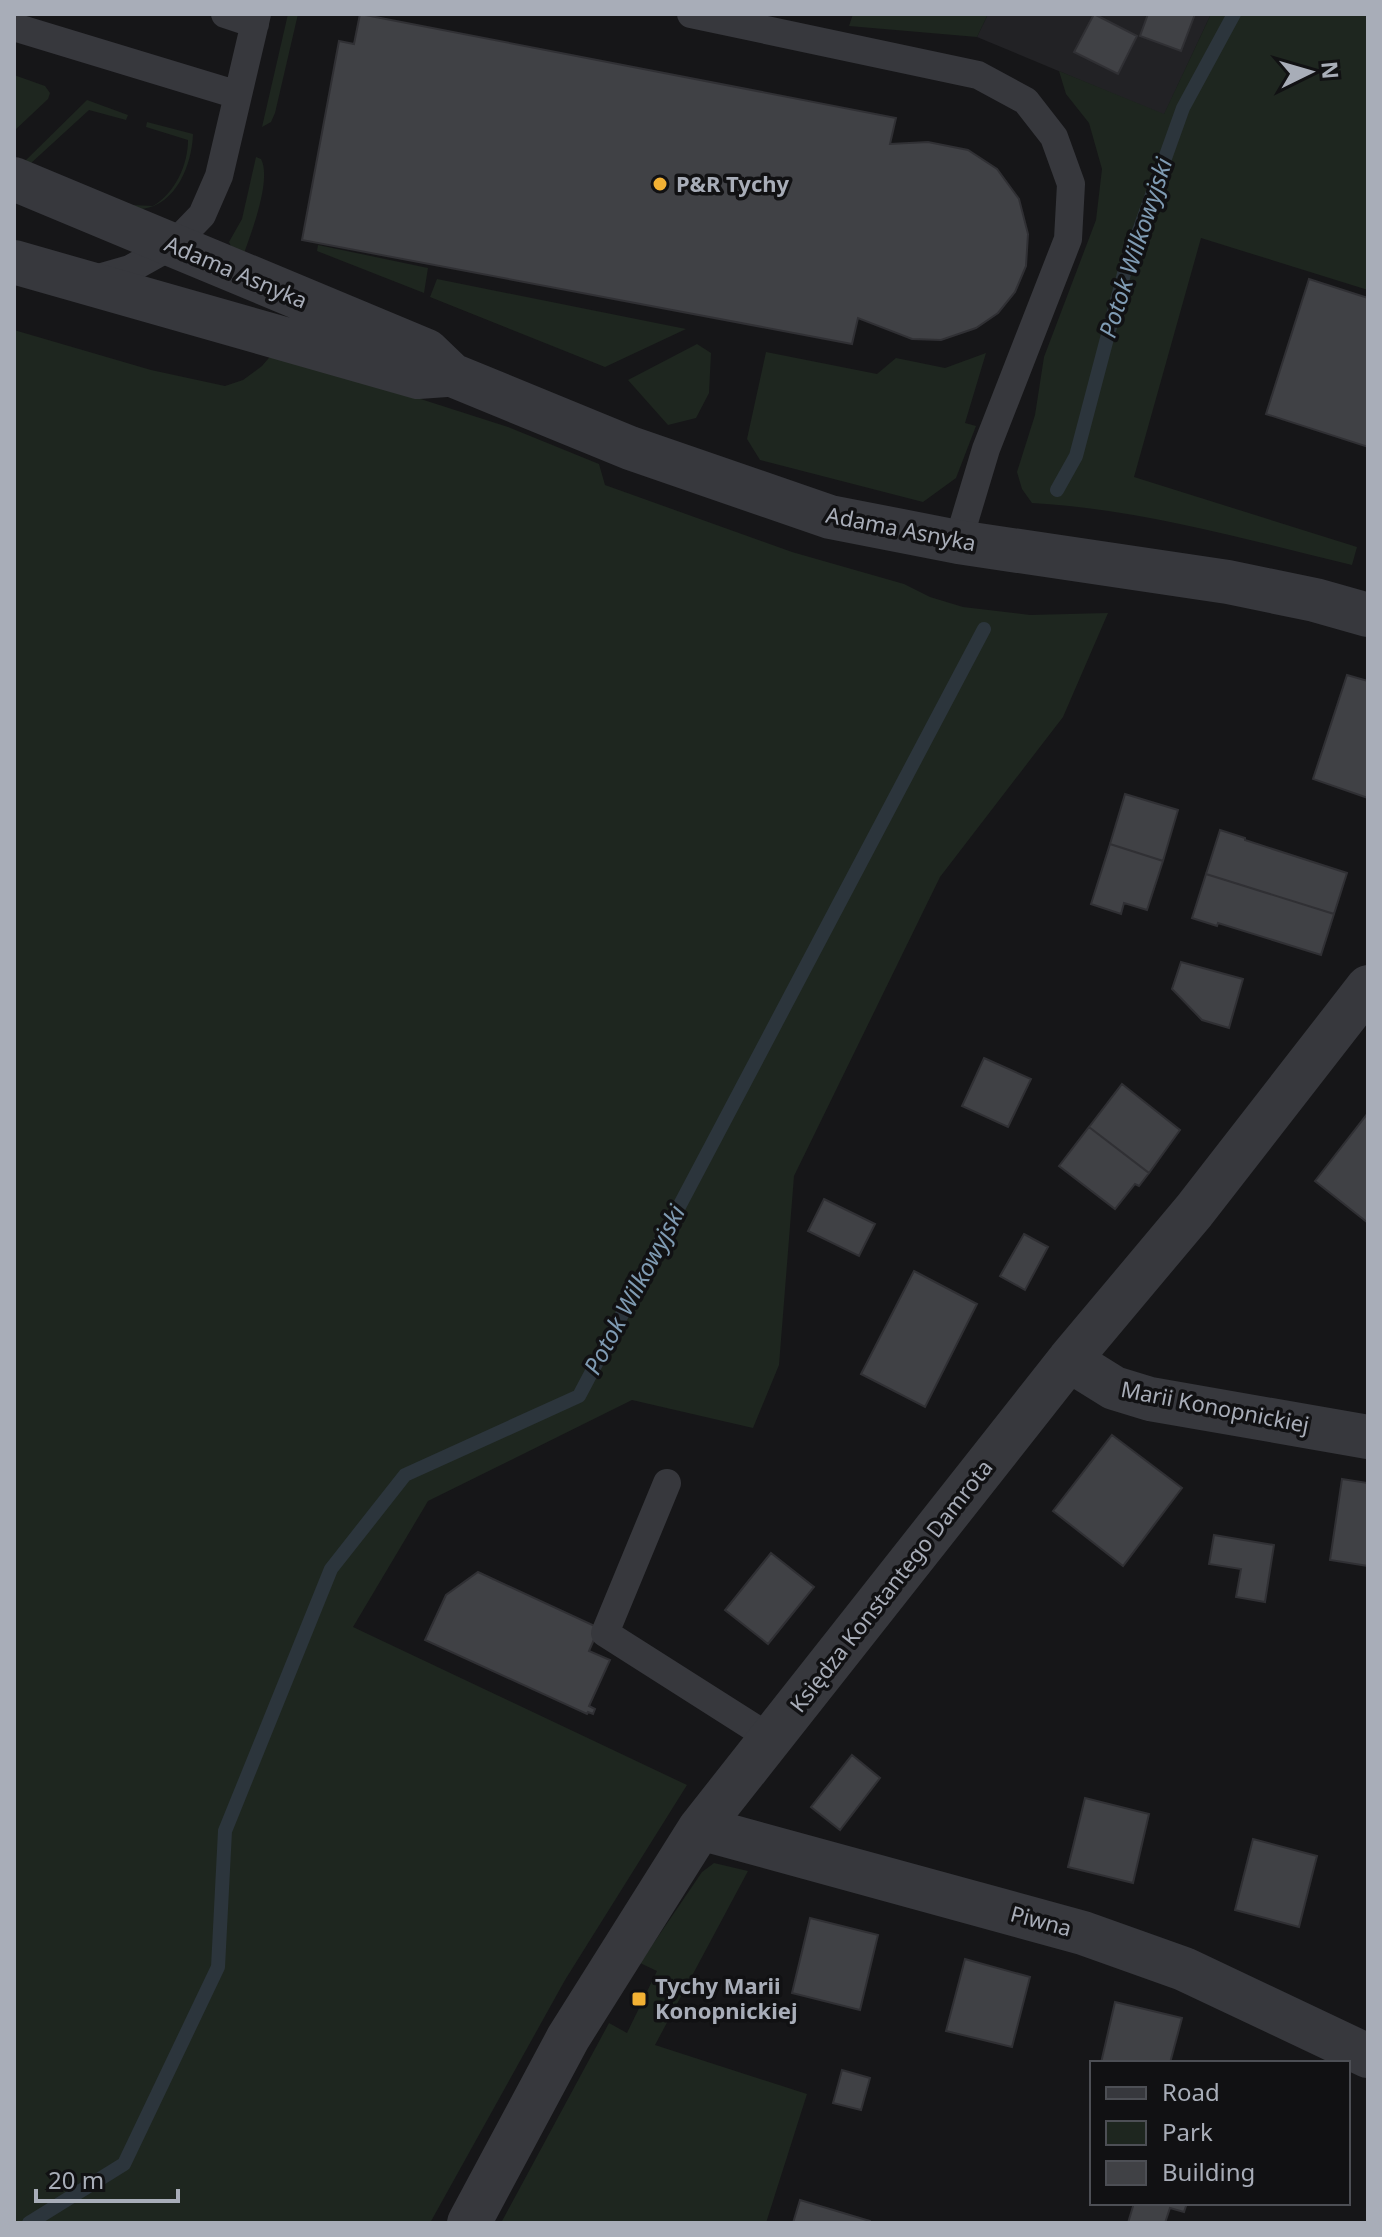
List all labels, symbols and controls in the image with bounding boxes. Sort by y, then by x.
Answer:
north arrow [1270,32,1350,112]
text: N [1315,60,1347,80]
water label: Potok Wilkowyjski [1090,153,1179,342]
place label: P&R Tychy [676,168,790,198]
marker: P&R Tychy [651,175,669,193]
street label: Adama Asnyka [161,228,312,315]
street label: Adama Asnyka [824,499,979,557]
water label: Potok Wilkowyjski [575,1198,693,1380]
street label: Marii Konopnickiej [1118,1373,1312,1439]
street label: Księdza Konstantego Damrota [782,1453,998,1718]
street label: Piwna [1007,1897,1075,1943]
place label: Tychy Marii Konopnickiej [655,1970,797,2025]
marker: Tychy Marii Konopnickiej [630,1990,648,2008]
legend [1090,2061,1350,2205]
text: Road [1162,2075,1220,2108]
text: Park [1162,2115,1213,2148]
scale bar [36,2153,178,2203]
text: Building [1162,2155,1255,2188]
text: 20 m [48,2163,104,2196]

